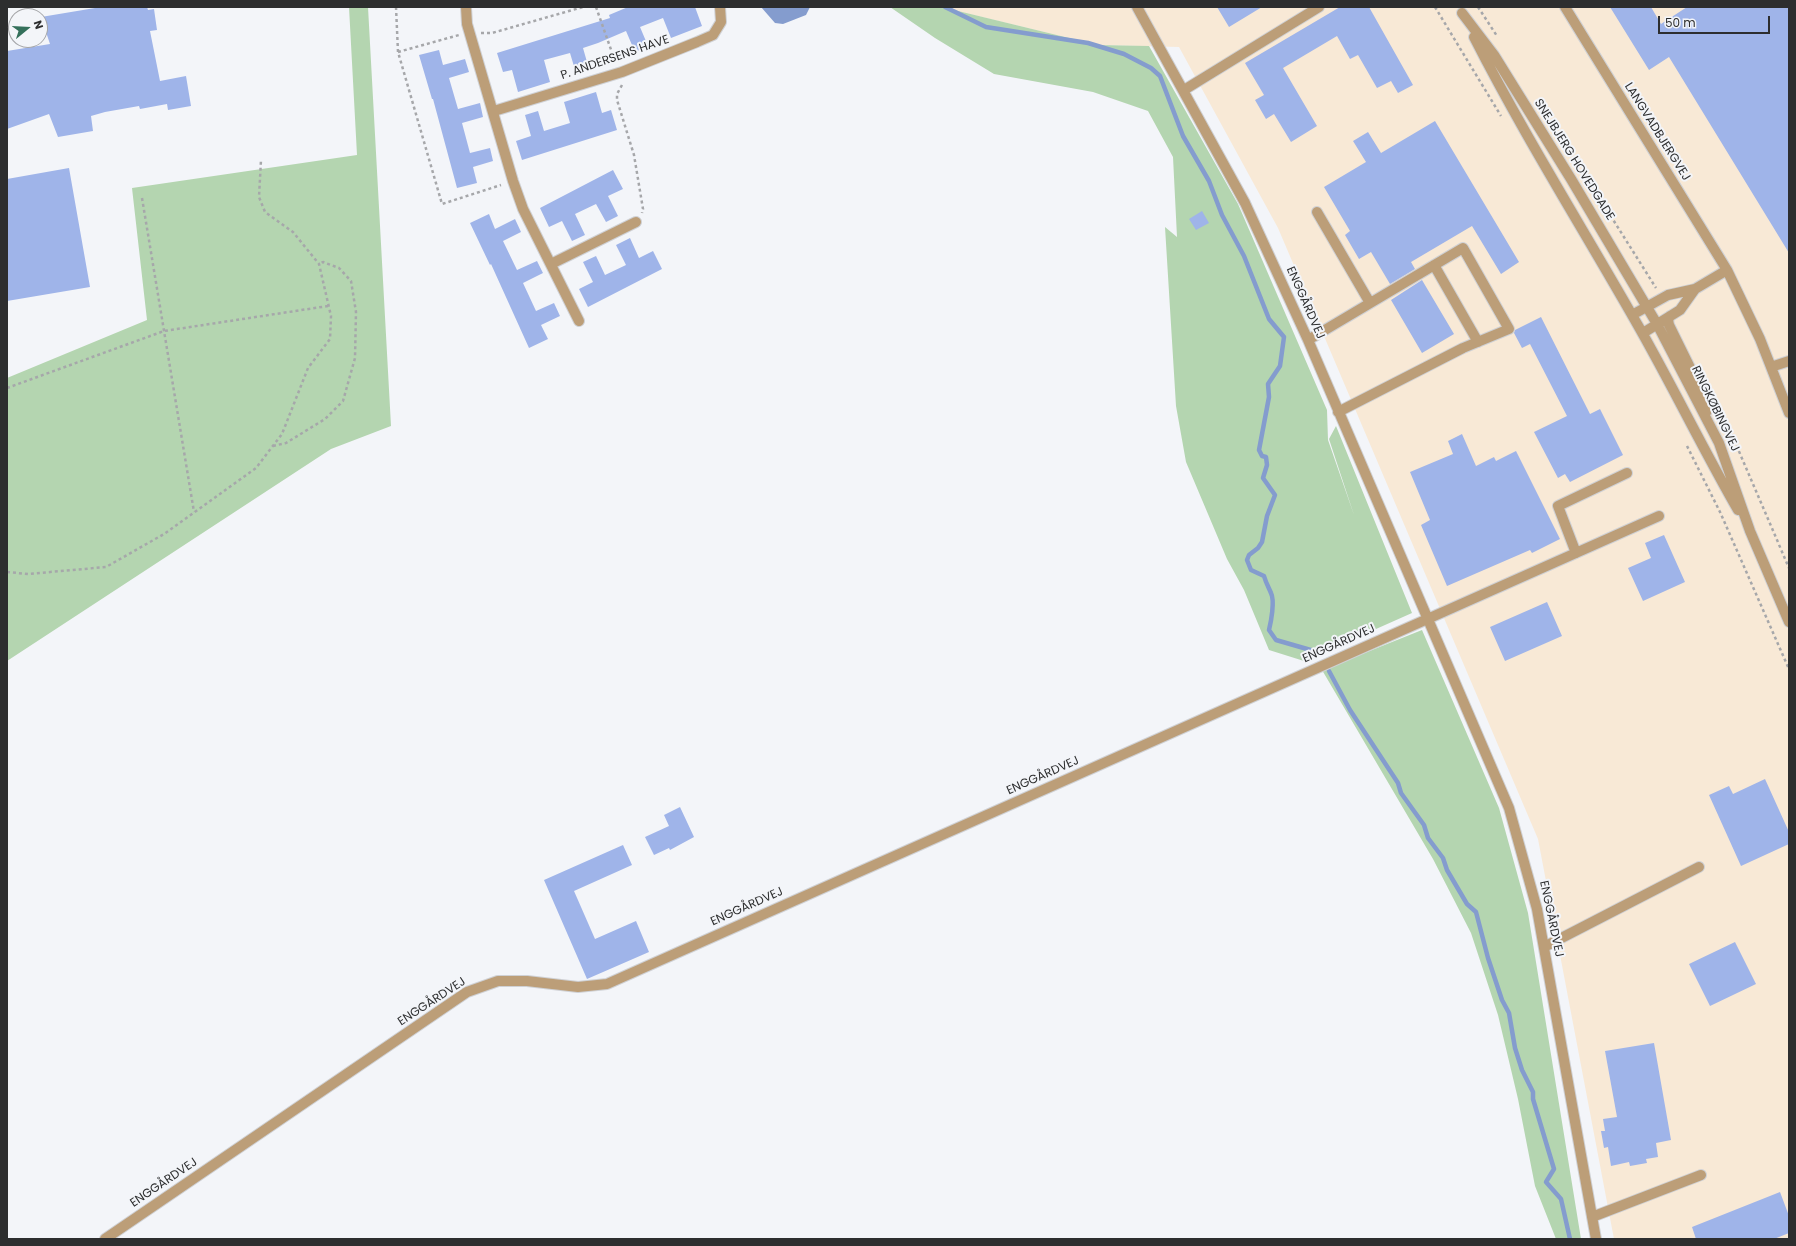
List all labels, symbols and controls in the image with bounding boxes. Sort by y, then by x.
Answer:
north arrow [8,8,48,48]
scale bar [1660,8,1772,34]
text: 50 m [1665,14,1696,31]
text: N [30,18,47,31]
street label: P. ANDERSENS HAVE [559,33,671,83]
street label: LANGVADBJERGVEJ [1621,80,1693,184]
street label: SNEJBJERG HOVEDGADE [1531,97,1617,223]
street label: ENGGÅRDVEJ [1283,265,1327,341]
street label: RINGKØBINGVEJ [1688,364,1742,454]
street label: ENGGÅRDVEJ [1301,622,1377,666]
street label: ENGGÅRDVEJ [1005,754,1081,798]
street label: ENGGÅRDVEJ [1536,879,1566,959]
street label: ENGGÅRDVEJ [709,885,785,929]
street label: ENGGÅRDVEJ [395,975,469,1029]
street label: ENGGÅRDVEJ [128,1155,200,1211]

